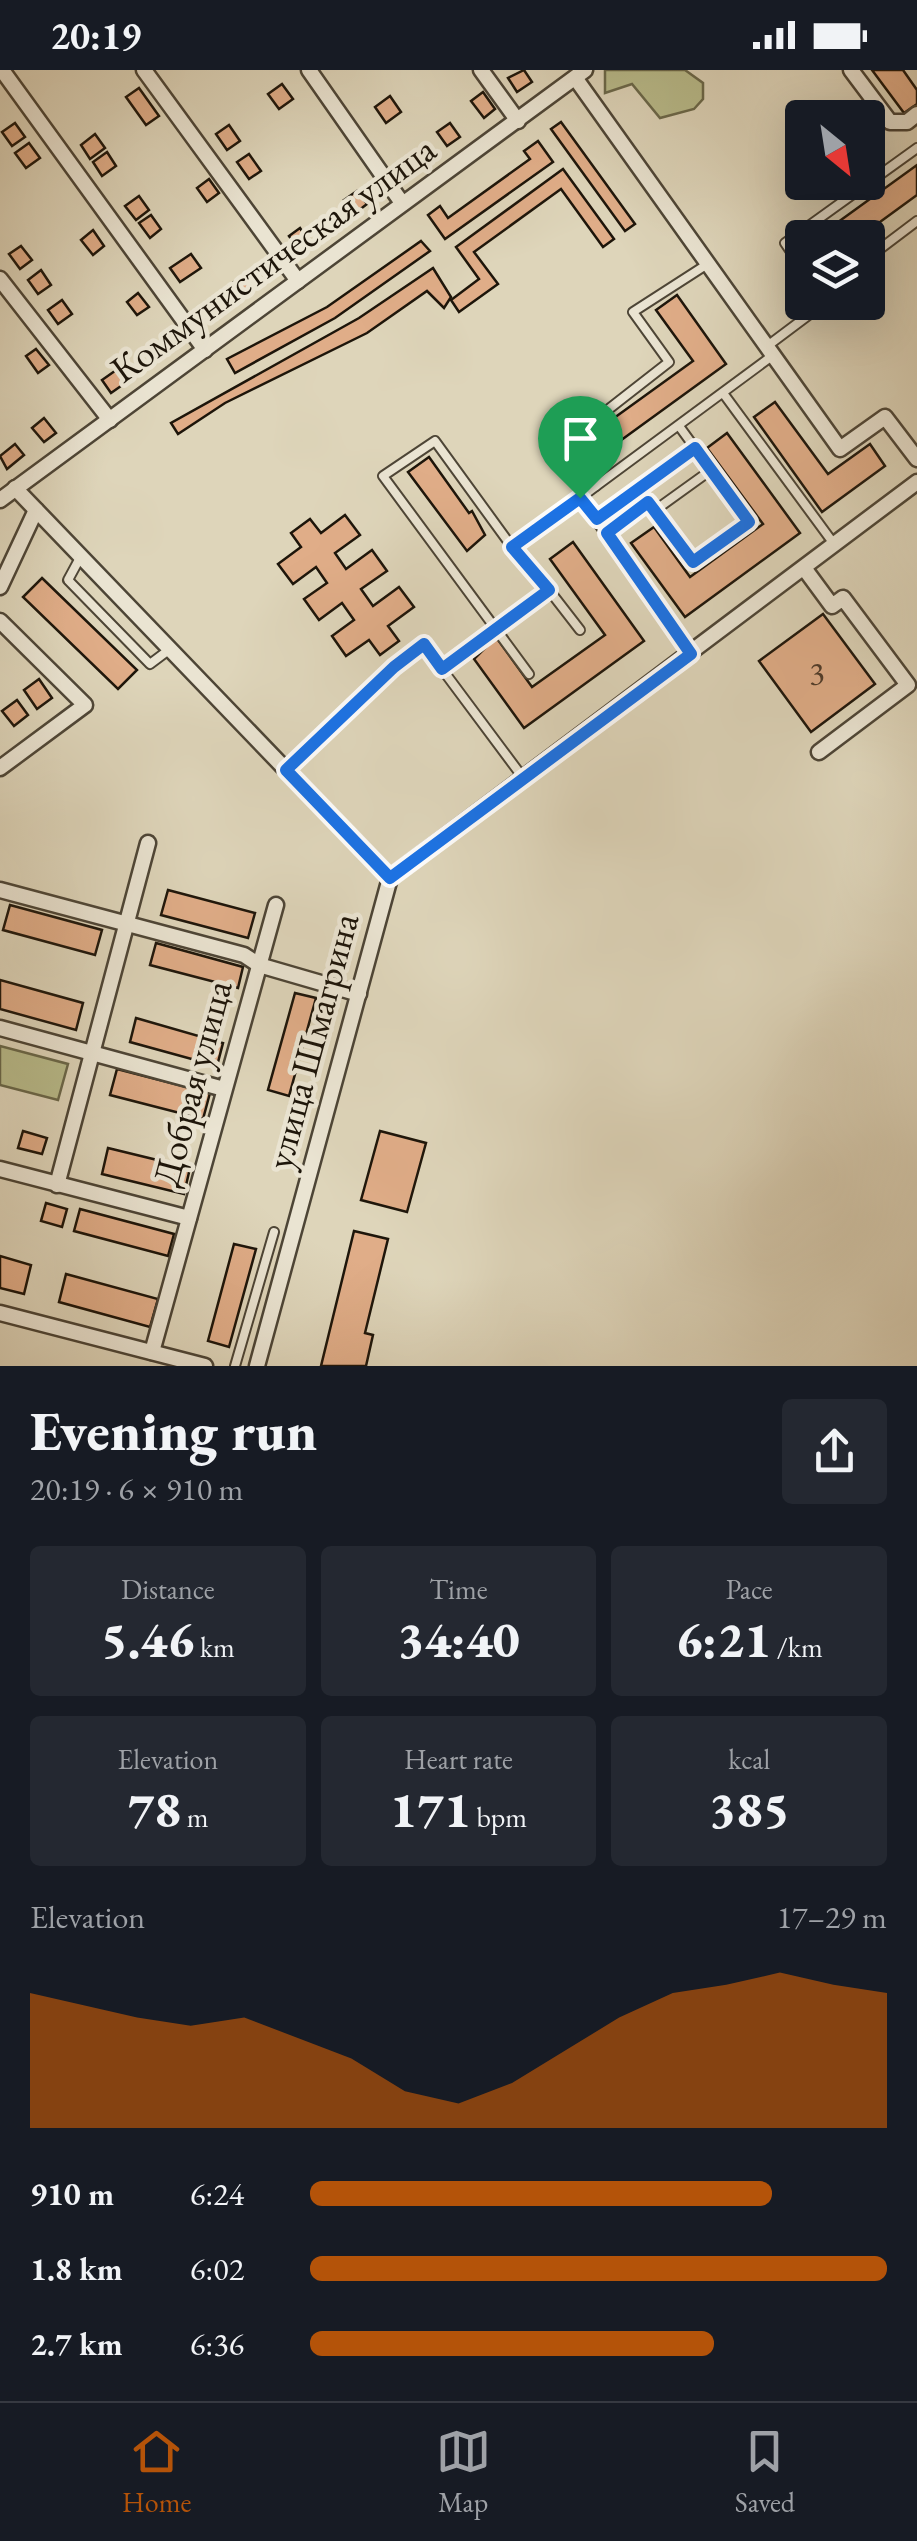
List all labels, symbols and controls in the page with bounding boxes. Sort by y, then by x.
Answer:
text: 20:19 [50,11,141,60]
north arrow [785,100,885,200]
map controls [785,100,885,320]
street label: Коммунистическая улица [100,124,446,393]
button: layers [785,220,885,320]
pin [538,396,623,499]
icon: arrive [553,411,608,466]
house number: 3 [809,652,825,694]
street label: улица Шмагрина [254,907,369,1174]
street label: Добрая улица [141,974,243,1191]
text: Evening run [30,1395,317,1466]
button: share [782,1399,887,1504]
text: 20:19 · 6 × 910 m [30,1468,243,1510]
text: Distance [121,1571,215,1607]
text: Time [429,1571,488,1607]
text: Pace [726,1571,773,1607]
text: 5.46 [101,1607,194,1672]
text: 34:40 [397,1607,520,1672]
text: 6:21 [676,1607,771,1672]
text: km [194,1629,235,1665]
text: /km [771,1629,823,1665]
text: Elevation [117,1741,218,1777]
text: Heart rate [404,1741,513,1777]
text: kcal [728,1741,770,1777]
text: 78 [127,1777,181,1842]
text: 171 [390,1777,471,1842]
text: 385 [709,1777,790,1842]
text: m [181,1799,209,1835]
text: bpm [471,1799,527,1835]
text: Elevation [30,1896,145,1938]
text: 17–29 m [777,1896,887,1938]
text: 910 m [30,2173,114,2215]
text: 6:24 [190,2173,244,2215]
text: 1.8 km [30,2248,123,2290]
text: 6:02 [190,2248,244,2290]
text: 2.7 km [30,2323,123,2365]
text: 6:36 [190,2323,244,2365]
tab: Home [122,2424,191,2520]
tab: Map [436,2424,491,2520]
tab: Saved [735,2424,795,2520]

